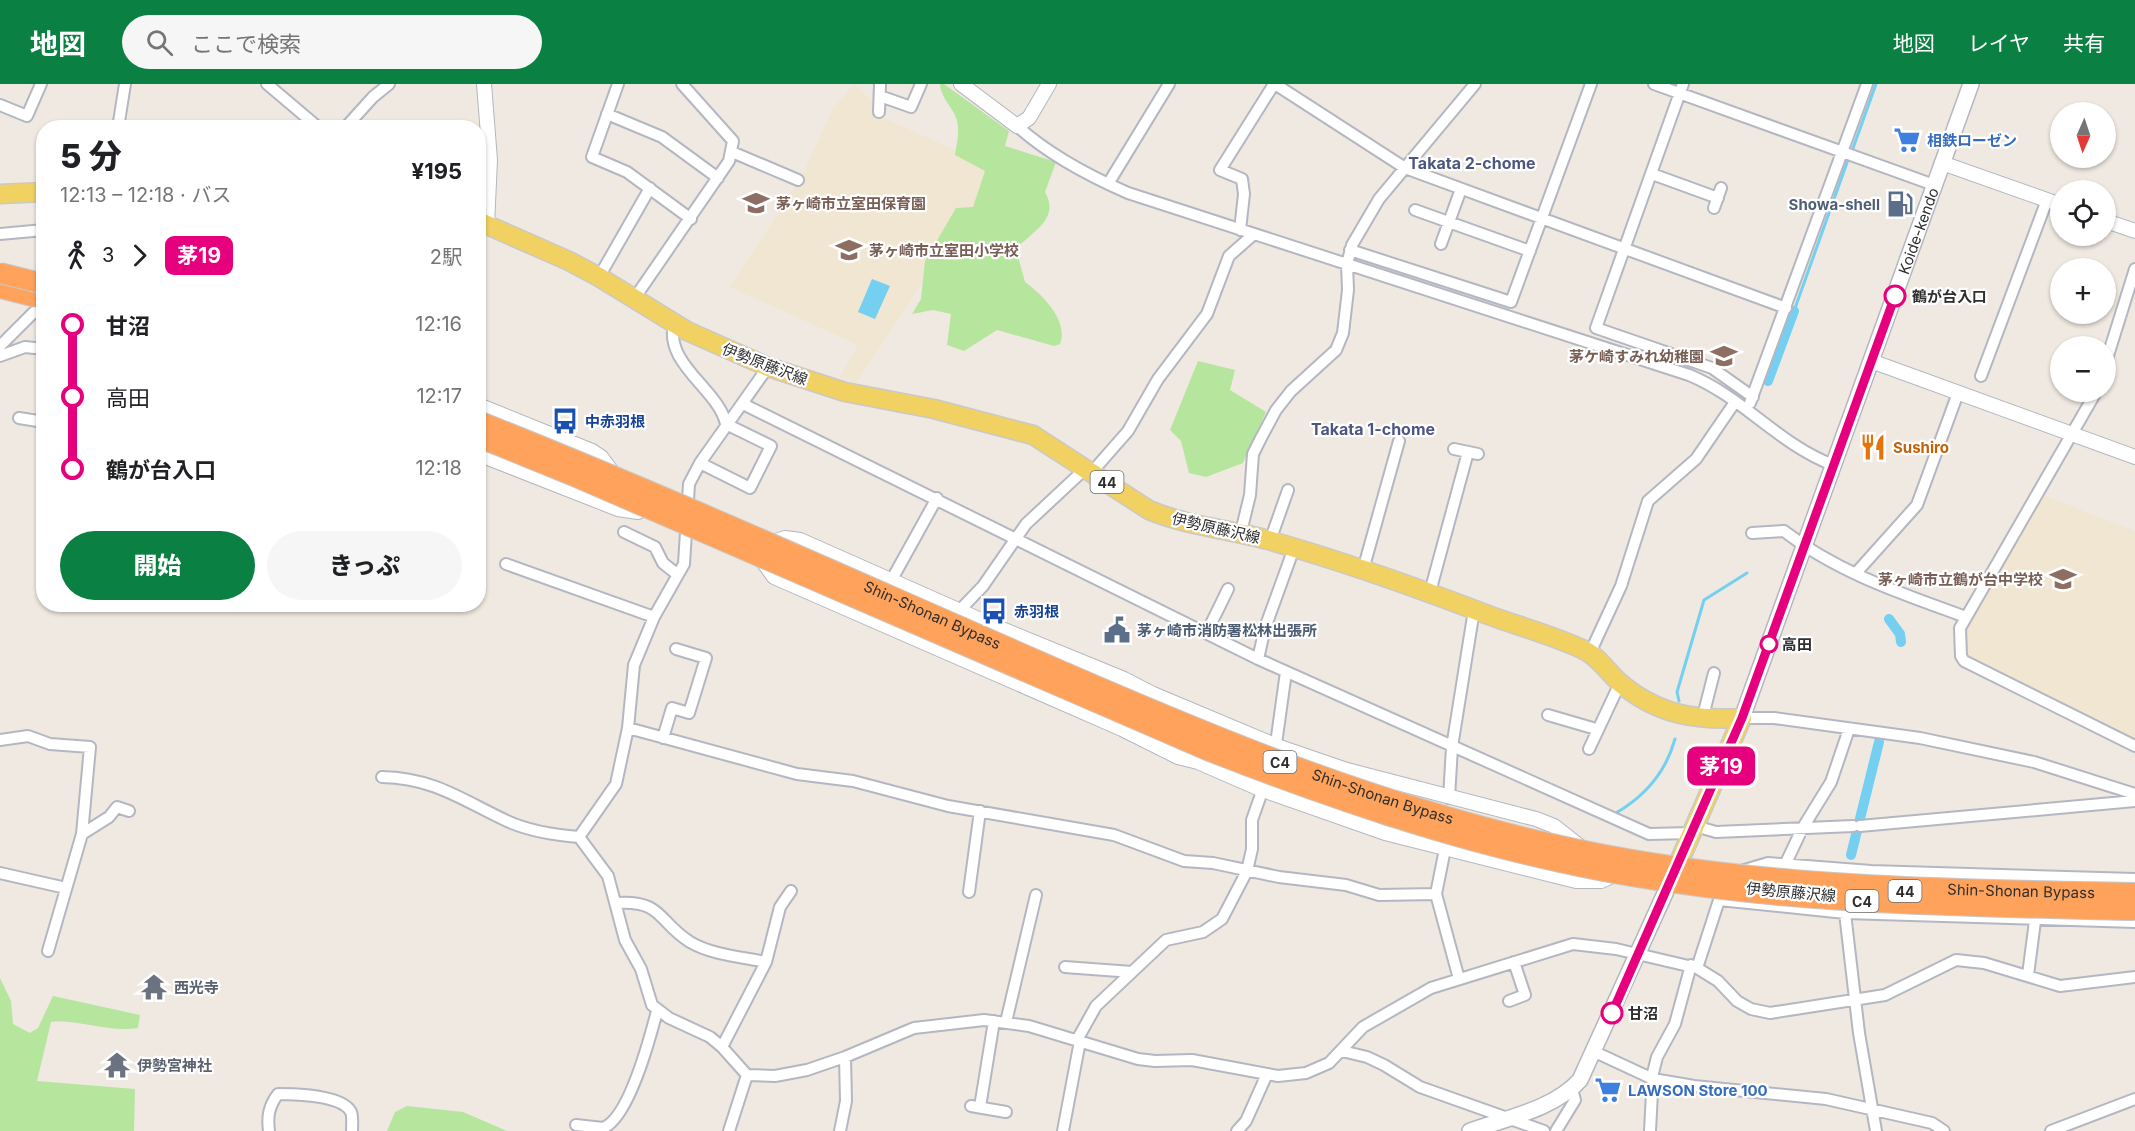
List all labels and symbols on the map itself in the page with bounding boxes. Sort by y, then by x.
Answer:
north arrow [2050,102,2116,168]
supermarket icon: 相鉄ローゼン [1892,125,1922,155]
place label: 相鉄ローゼン [1927,131,2017,150]
district label: Takata 2-chome [1408,153,1536,173]
street label: Koide-kendo [1894,185,1942,277]
school or university icon: 茅ヶ崎市立室田保育園 [741,188,771,218]
fuel station icon: Showa-shell [1885,189,1915,219]
place label: 茅ヶ崎市立室田保育園 [776,194,926,213]
place label: Showa-shell [1789,195,1880,214]
school or university icon: 茅ヶ崎市立室田小学校 [834,235,864,265]
place label: 茅ヶ崎市立室田小学校 [869,241,1019,260]
marker: 鶴が台入口 [1884,285,1906,307]
place label: 鶴が台入口 [1912,287,1987,306]
street label: 伊勢原藤沢線 [720,339,810,389]
school or university icon: 茅ケ崎すみれ幼稚園 [1709,341,1739,371]
place label: 茅ケ崎すみれ幼稚園 [1569,347,1704,366]
bus stop icon: 中赤羽根 [550,406,580,436]
place label: 中赤羽根 [585,412,645,431]
district label: Takata 1-chome [1311,419,1435,439]
restaurant icon: Sushiro [1858,432,1888,462]
place label: Sushiro [1893,438,1949,457]
road number: 44 [1090,471,1124,493]
street label: 伊勢原藤沢線 [1170,509,1262,547]
school or university icon: 茅ヶ崎市立鶴が台中学校 [2048,564,2078,594]
place label: 茅ヶ崎市立鶴が台中学校 [1878,570,2043,589]
street label: Shin-Shonan Bypass [861,576,1004,653]
bus stop icon: 赤羽根 [979,596,1009,626]
place label: 赤羽根 [1014,602,1059,621]
public building icon: 茅ヶ崎市消防署松林出張所 [1102,615,1132,645]
place label: 茅ヶ崎市消防署松林出張所 [1137,621,1317,640]
marker: 高田 [1760,635,1778,653]
place label: 高田 [1782,635,1812,654]
line badge: 茅19 [1686,746,1756,786]
road number: C4 [1264,751,1296,773]
street label: Shin-Shonan Bypass [1310,764,1456,828]
street label: 伊勢原藤沢線 [1745,879,1837,905]
street label: Shin-Shonan Bypass [1947,879,2095,902]
road number: 44 [1888,880,1922,902]
road number: C4 [1846,890,1878,912]
temple icon: 西光寺 [139,972,169,1002]
place label: 西光寺 [174,978,219,997]
marker: 甘沼 [1601,1002,1623,1024]
place label: 甘沼 [1628,1004,1658,1023]
temple icon: 伊勢宮神社 [102,1050,132,1080]
place label: 伊勢宮神社 [137,1056,212,1075]
supermarket icon: LAWSON Store 100 [1593,1075,1623,1105]
place label: LAWSON Store 100 [1628,1081,1768,1100]

